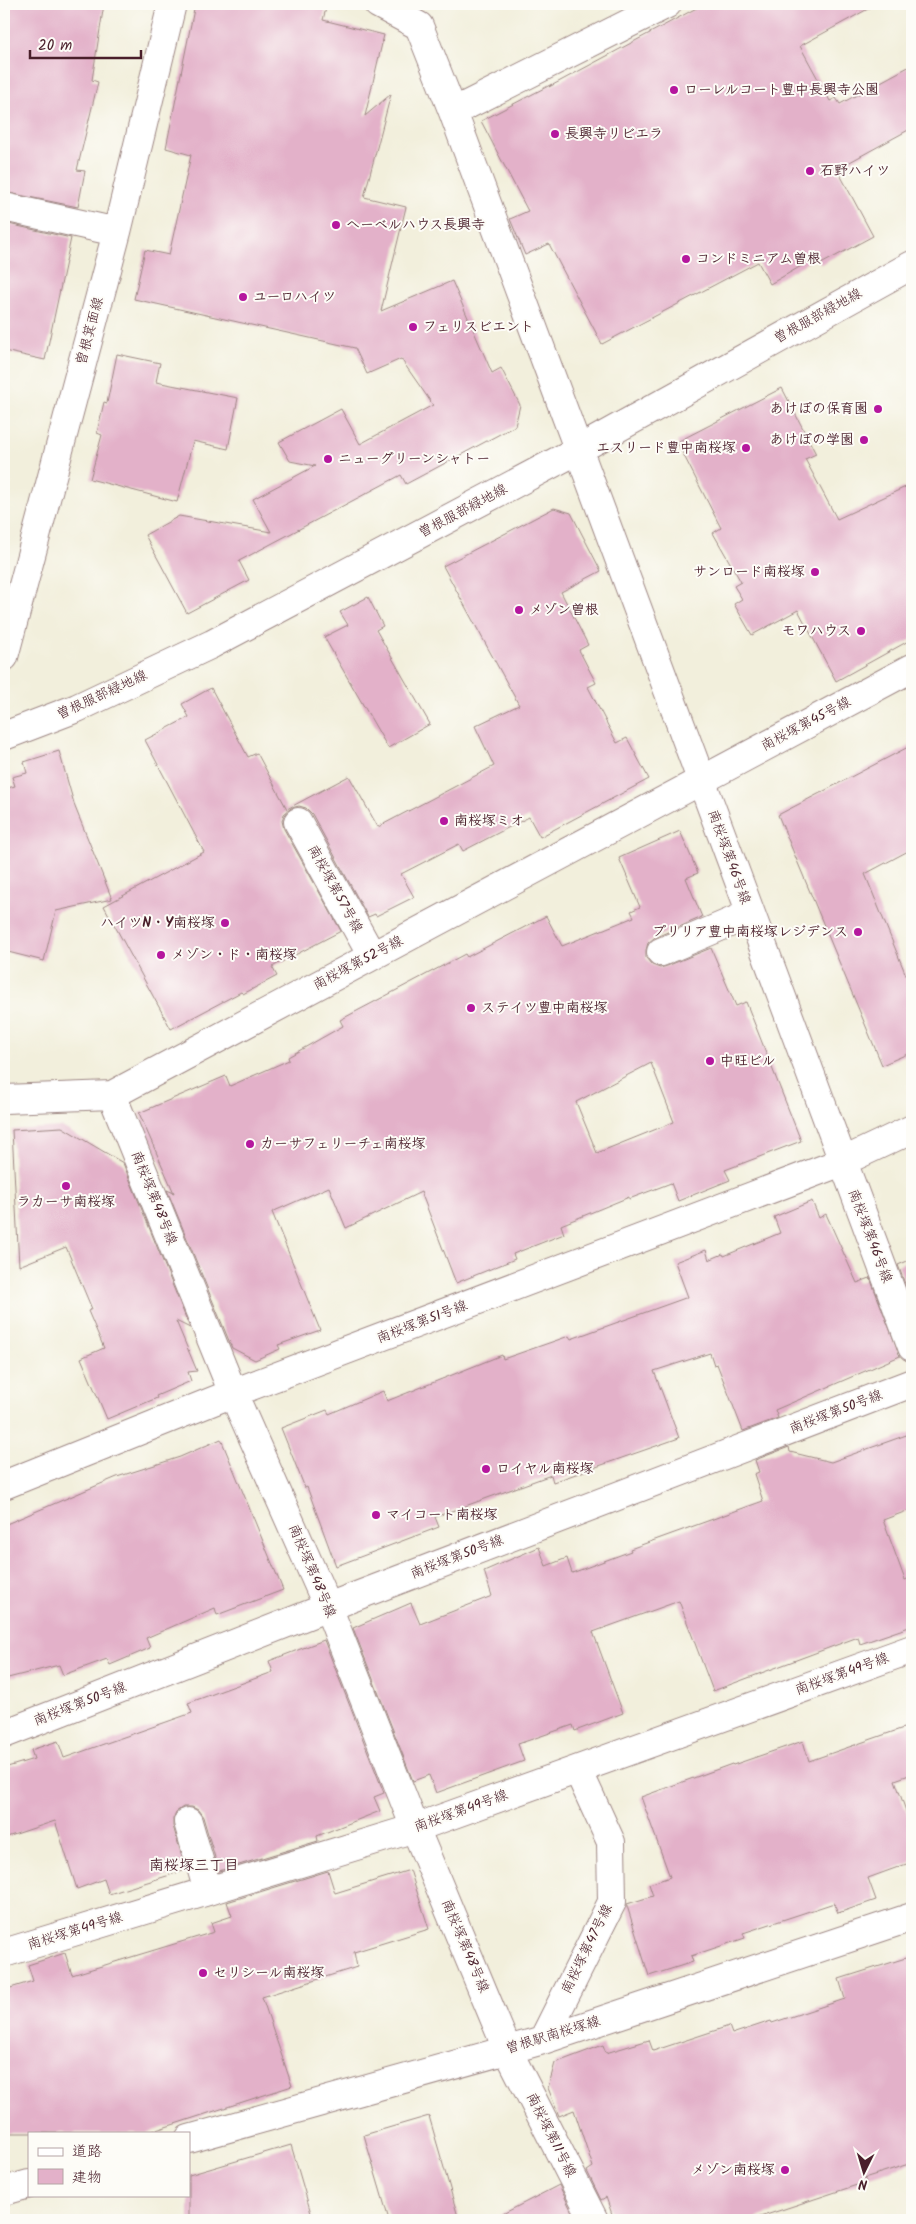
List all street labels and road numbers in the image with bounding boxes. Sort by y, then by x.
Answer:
street label: 曽根服部緑地線 [770,283,866,349]
street label: 曽根箕面線 [70,294,110,368]
street label: 曽根服部緑地線 [415,478,511,544]
street label: 曽根服部緑地線 [53,664,151,726]
street label: 南桜塚第45号線 [757,691,855,757]
street label: 南桜塚第46号線 [702,806,756,908]
street label: 南桜塚第57号線 [302,841,368,937]
street label: 南桜塚第52号線 [309,930,407,996]
street label: 南桜塚第48号線 [125,1147,183,1249]
street label: 南桜塚第46号線 [842,1186,898,1286]
street label: 南桜塚第51号線 [373,1295,471,1349]
street label: 南桜塚第50号線 [786,1384,886,1440]
street label: 南桜塚第48号線 [282,1521,342,1621]
street label: 南桜塚第50号線 [407,1529,507,1585]
street label: 南桜塚第49号線 [792,1647,892,1701]
street label: 南桜塚第50号線 [30,1676,130,1732]
street label: 南桜塚第49号線 [411,1784,511,1838]
street label: 南桜塚第48号線 [435,1896,495,1996]
street label: 南桜塚第47号線 [556,1900,618,1998]
street label: 南桜塚第49号線 [25,1906,125,1956]
street label: 曽根駅南桜塚線 [503,2010,603,2060]
street label: 南桜塚第11号線 [520,2089,582,2181]

